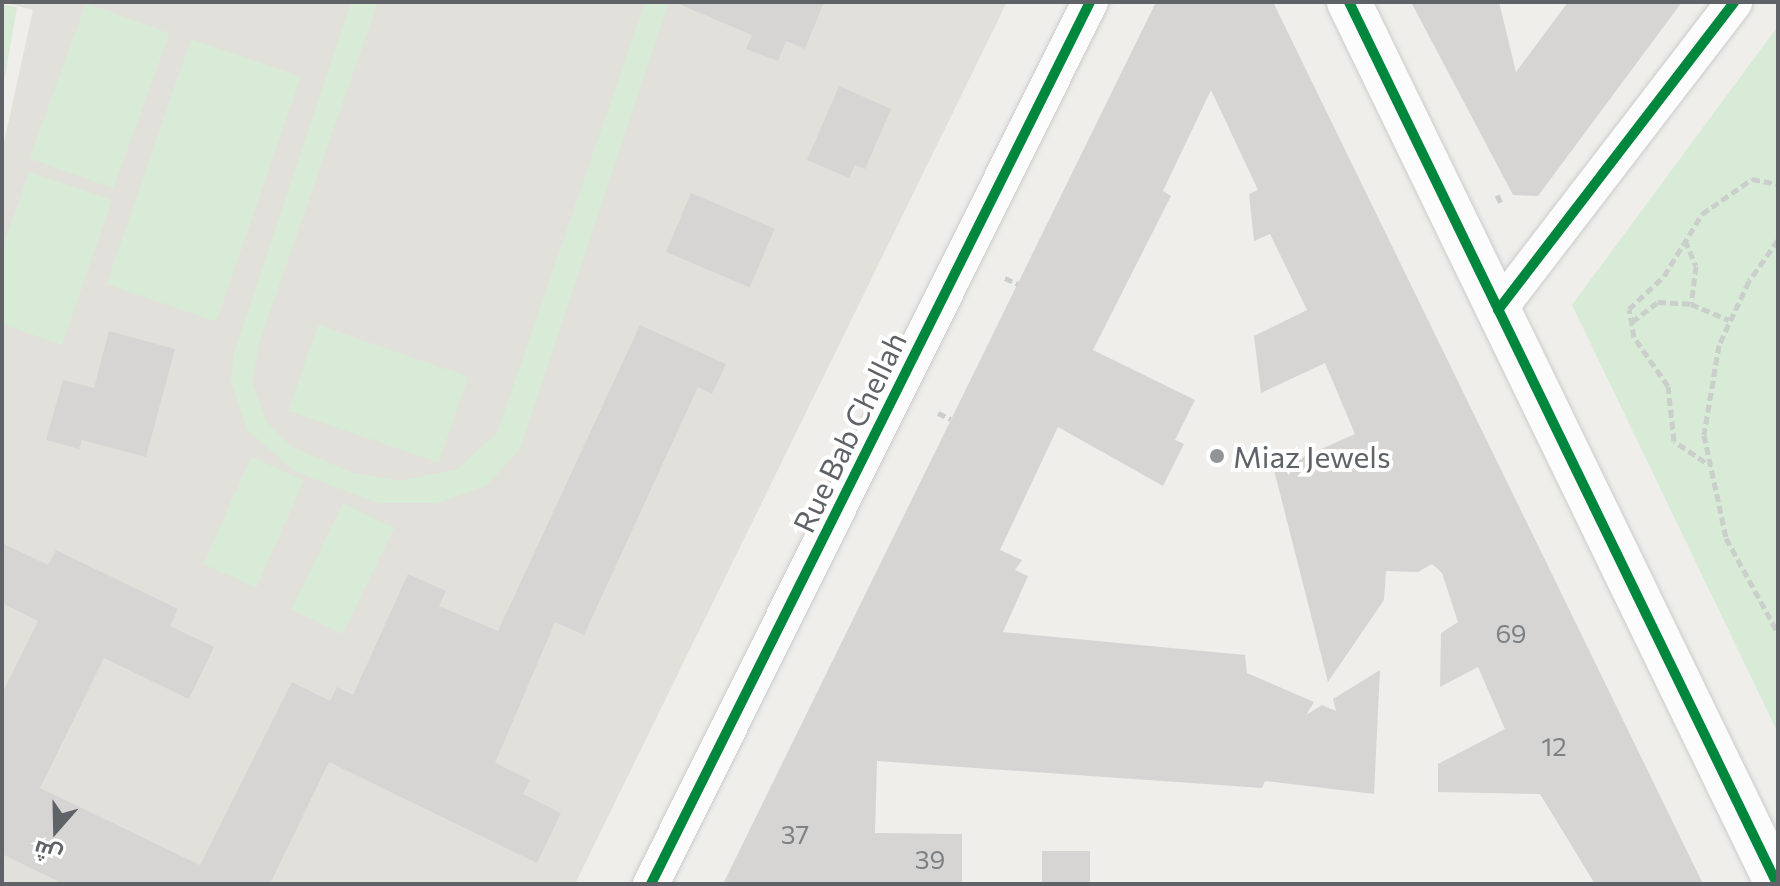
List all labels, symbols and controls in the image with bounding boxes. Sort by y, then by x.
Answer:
street label: Rue Bab Chellah [785,326,913,538]
place label: Miaz Jewels [1233,438,1391,474]
marker: Miaz Jewels [1208,447,1226,465]
house number: 69 [1495,617,1527,649]
house number: 12 [1541,730,1567,762]
north arrow [16,790,96,870]
house number: 37 [781,818,809,850]
text: ش [30,836,66,871]
house number: 39 [915,843,945,875]

